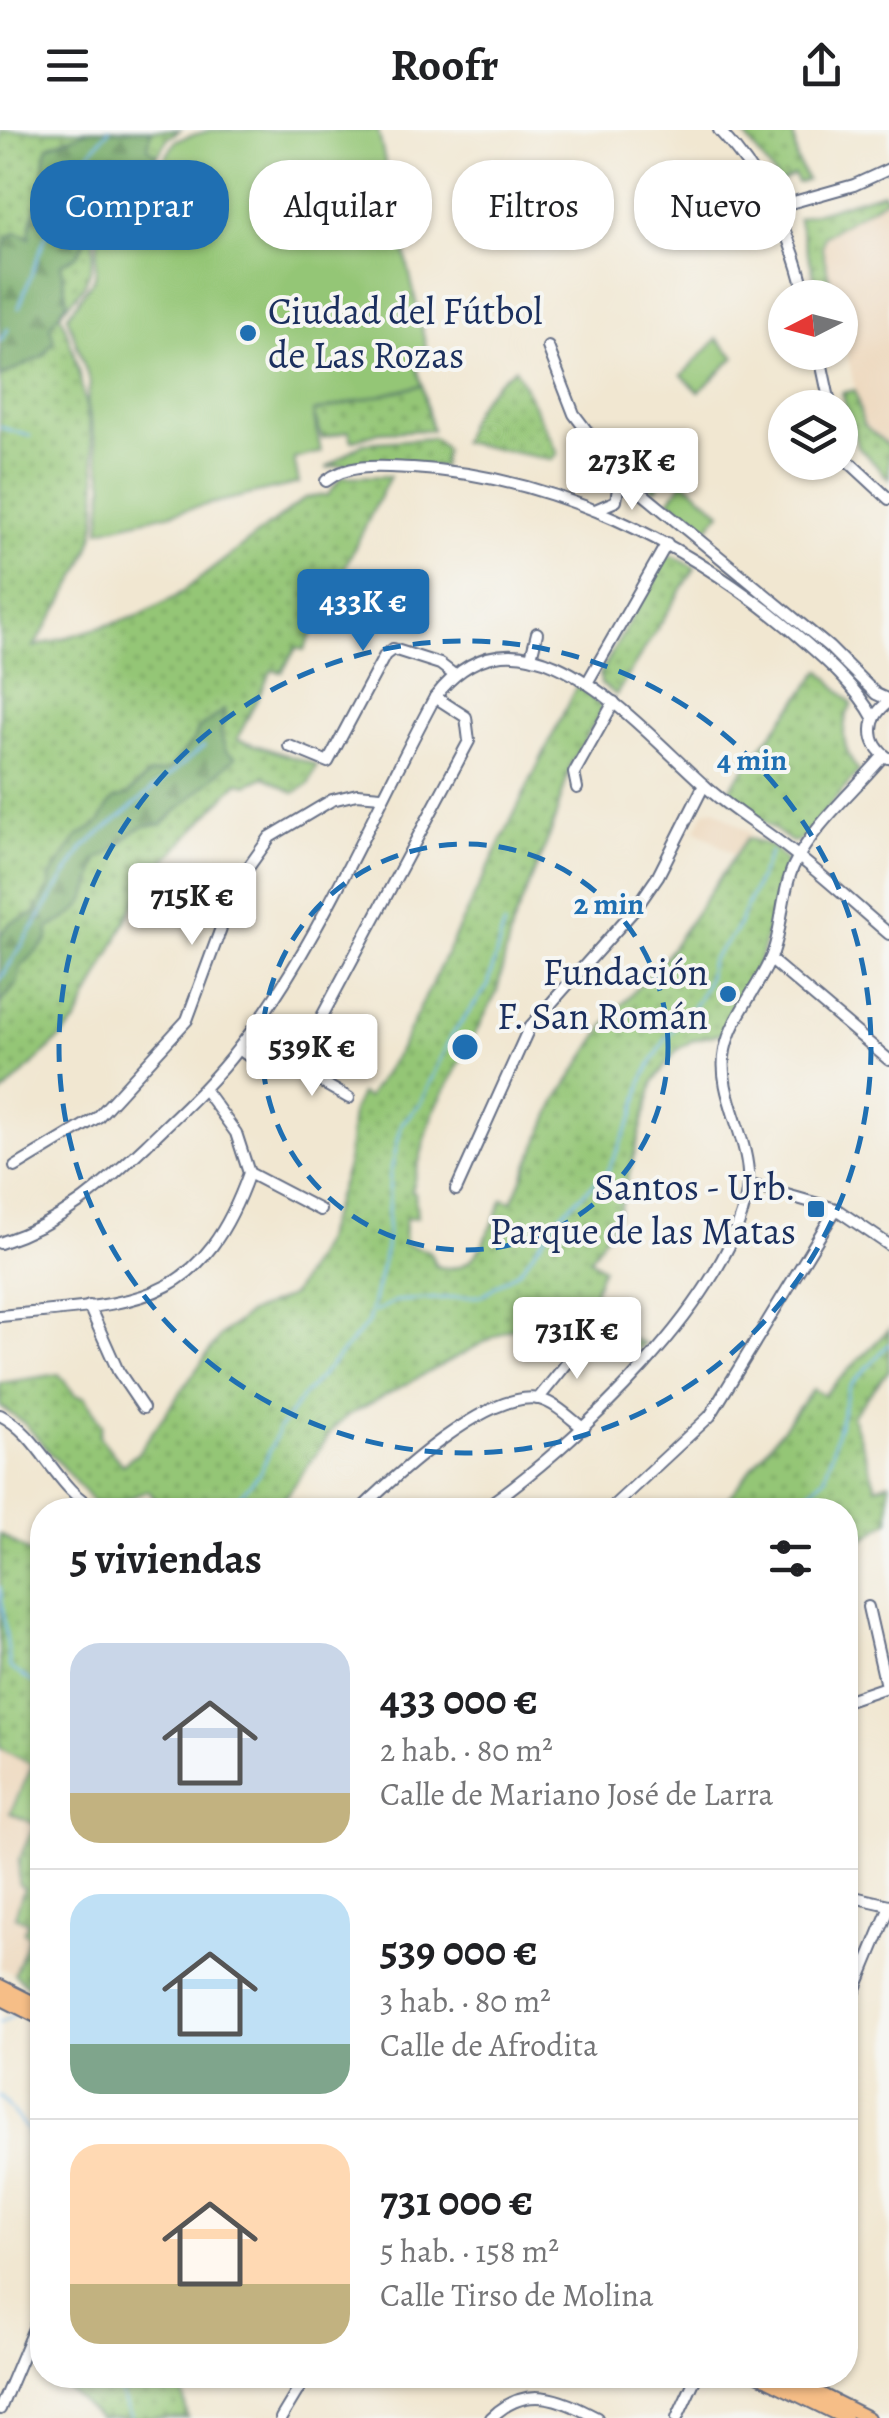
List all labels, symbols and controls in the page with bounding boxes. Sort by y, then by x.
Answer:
text: Roofr [391,34,498,96]
icon: menu [40,38,95,93]
icon: share [794,38,849,93]
chip: Comprar [30,160,229,250]
chip: Alquilar [249,160,432,250]
chip: Filtros [452,160,614,250]
chip: Nuevo [634,160,796,250]
north arrow [768,280,858,370]
map controls [768,280,858,480]
place label: Ciudad del Fútbol de Las Rozas [268,285,543,381]
marker: Ciudad del Fútbol de Las Rozas [237,322,259,344]
button: layers [768,390,858,480]
pin: 273K € [551,428,713,513]
text: 273K € [588,438,676,482]
pin: 433K € [282,569,444,654]
text: 433K € [319,579,407,623]
text: 4 min [717,740,787,780]
pin: 715K € [111,863,273,948]
text: 715K € [150,873,234,917]
text: 2 min [574,884,644,924]
place label: Fundación F. San Román [497,946,708,1042]
marker: Fundación F. San Román [717,983,739,1005]
pin: 539K € [231,1014,393,1099]
text: 539K € [268,1024,356,1068]
centre of rings [447,1029,483,1065]
place label: Santos - Urb. Parque de las Matas [489,1161,796,1257]
marker: Santos - Urb. Parque de las Matas [805,1198,827,1220]
pin: 731K € [496,1297,658,1382]
text: 731K € [535,1307,619,1351]
text: 5 viviendas [70,1530,262,1587]
icon: filters [763,1531,818,1586]
text: 433 000 € [380,1671,538,1728]
icon: home [150,1683,270,1803]
text: 2 hab. · 80 m² [380,1728,553,1772]
text: Calle de Mariano José de Larra [380,1772,774,1816]
text: 539 000 € [380,1922,538,1979]
icon: home [150,1934,270,2054]
text: 3 hab. · 80 m² [380,1979,551,2023]
text: Calle de Afrodita [380,2023,598,2067]
text: 731 000 € [380,2172,533,2229]
icon: home [150,2184,270,2304]
text: 5 hab. · 158 m² [380,2229,559,2273]
text: Calle Tirso de Molina [380,2273,654,2317]

